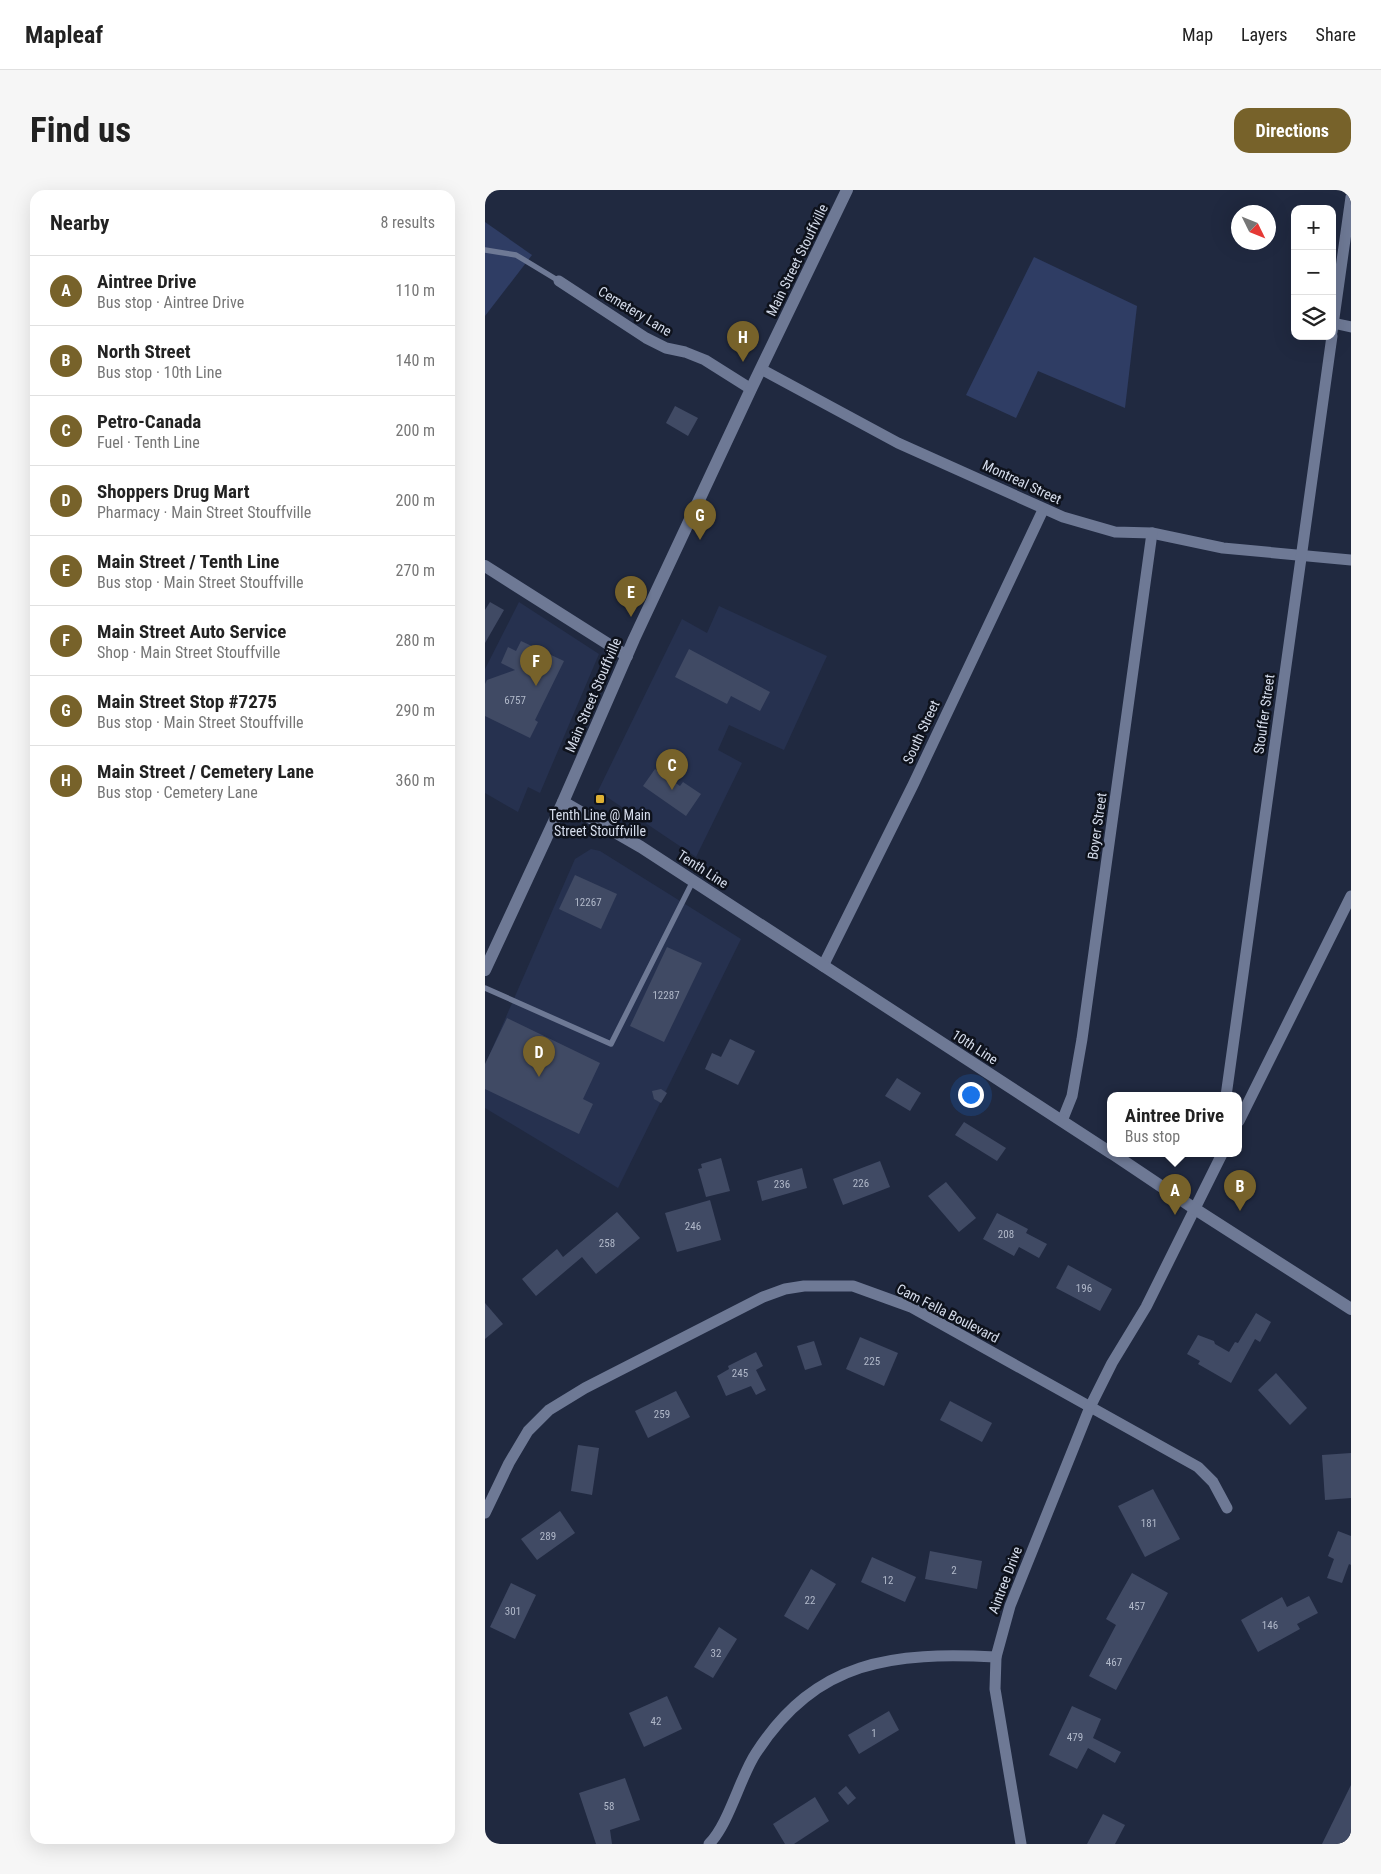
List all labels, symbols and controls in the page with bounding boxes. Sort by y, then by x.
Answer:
text: Mapleaf [25,21,103,49]
text: Map [1182,24,1213,45]
text: Layers [1241,24,1288,45]
text: Share [1316,24,1356,45]
button: Directions [1234,108,1351,153]
text: Find us [30,110,131,151]
street label: Main Street Stouffville [763,201,831,319]
north arrow [1231,205,1276,250]
map controls [1291,205,1336,340]
button: + [1291,205,1336,250]
text: Nearby [50,211,109,235]
text: 8 results [380,213,435,232]
button: − [1291,250,1336,295]
text: Aintree Drive [97,270,196,293]
text: A [61,281,71,300]
text: 110 m [396,281,435,300]
street label: Cemetery Lane [596,283,675,339]
text: Bus stop · Aintree Drive [97,293,244,312]
button: layers [1291,295,1336,340]
pin: H [727,321,759,362]
text: North Street [97,340,191,363]
text: B [62,351,70,370]
text: 140 m [396,351,435,370]
text: Bus stop · 10th Line [97,363,222,382]
text: Petro-Canada [97,410,201,433]
text: C [61,421,71,440]
text: 200 m [396,421,435,440]
text: Fuel · Tenth Line [97,433,200,452]
street label: Montreal Street [980,457,1064,507]
text: Shoppers Drug Mart [97,480,250,503]
text: D [61,491,71,510]
text: 200 m [396,491,435,510]
pin: G [684,499,716,540]
text: Pharmacy · Main Street Stouffville [97,503,311,522]
text: Main Street / Tenth Line [97,550,279,573]
text: E [62,561,70,580]
text: 270 m [396,561,435,580]
text: Bus stop · Main Street Stouffville [97,573,304,592]
pin: E [615,576,647,617]
text: Main Street Auto Service [97,620,286,643]
text: F [62,631,70,650]
text: 280 m [396,631,435,650]
street label: Main Street Stouffville [562,635,624,755]
text: Shop · Main Street Stouffville [97,643,280,662]
pin: F [520,645,552,686]
street label: Stouffer Street [1250,673,1278,755]
text: Main Street Stop #7275 [97,690,277,713]
house number: 6757 [504,694,526,707]
street label: South Street [899,698,943,766]
text: G [61,701,71,720]
text: 290 m [396,701,435,720]
text: Bus stop · Main Street Stouffville [97,713,304,732]
pin: C [656,749,688,790]
text: Main Street / Cemetery Lane [97,760,314,783]
text: H [61,771,71,790]
text: 360 m [396,771,435,790]
text: Bus stop · Cemetery Lane [97,783,258,802]
street label: Boyer Street [1084,792,1110,860]
marker: Tenth Line @ Main Street Stouffville [594,793,606,805]
place label: Tenth Line @ Main Street Stouffville [549,807,651,839]
street label: Tenth Line [675,847,732,892]
house number: 12267 [574,896,602,909]
house number: 12287 [652,989,680,1002]
street label: 10th Line [949,1026,1001,1068]
pin: D [523,1036,555,1077]
your location [958,1082,984,1108]
popup [1107,1092,1242,1157]
text: Aintree Drive [1125,1104,1224,1127]
text: Bus stop [1125,1127,1180,1146]
pin: B [1224,1170,1256,1211]
pin: A [1159,1174,1191,1215]
house number: 226 [853,1177,869,1190]
house number: 236 [774,1178,790,1191]
house number: 246 [685,1220,701,1233]
house number: 208 [998,1228,1014,1241]
house number: 258 [599,1237,615,1250]
street label: Cam Fella Boulevard [894,1280,1002,1346]
house number: 196 [1076,1282,1092,1295]
house number: 225 [864,1355,880,1368]
house number: 245 [732,1367,748,1380]
house number: 259 [654,1408,670,1421]
house number: 181 [1141,1517,1157,1530]
house number: 289 [540,1530,556,1543]
street label: Aintree Drive [985,1544,1025,1616]
house number: 2 [951,1564,957,1577]
house number: 12 [883,1574,893,1587]
house number: 22 [805,1594,815,1607]
house number: 457 [1129,1600,1145,1613]
house number: 301 [505,1605,521,1618]
house number: 146 [1262,1619,1278,1632]
house number: 32 [711,1647,721,1660]
house number: 467 [1106,1656,1122,1669]
house number: 42 [651,1715,661,1728]
house number: 1 [871,1727,877,1740]
house number: 479 [1067,1731,1083,1744]
house number: 58 [604,1800,614,1813]

